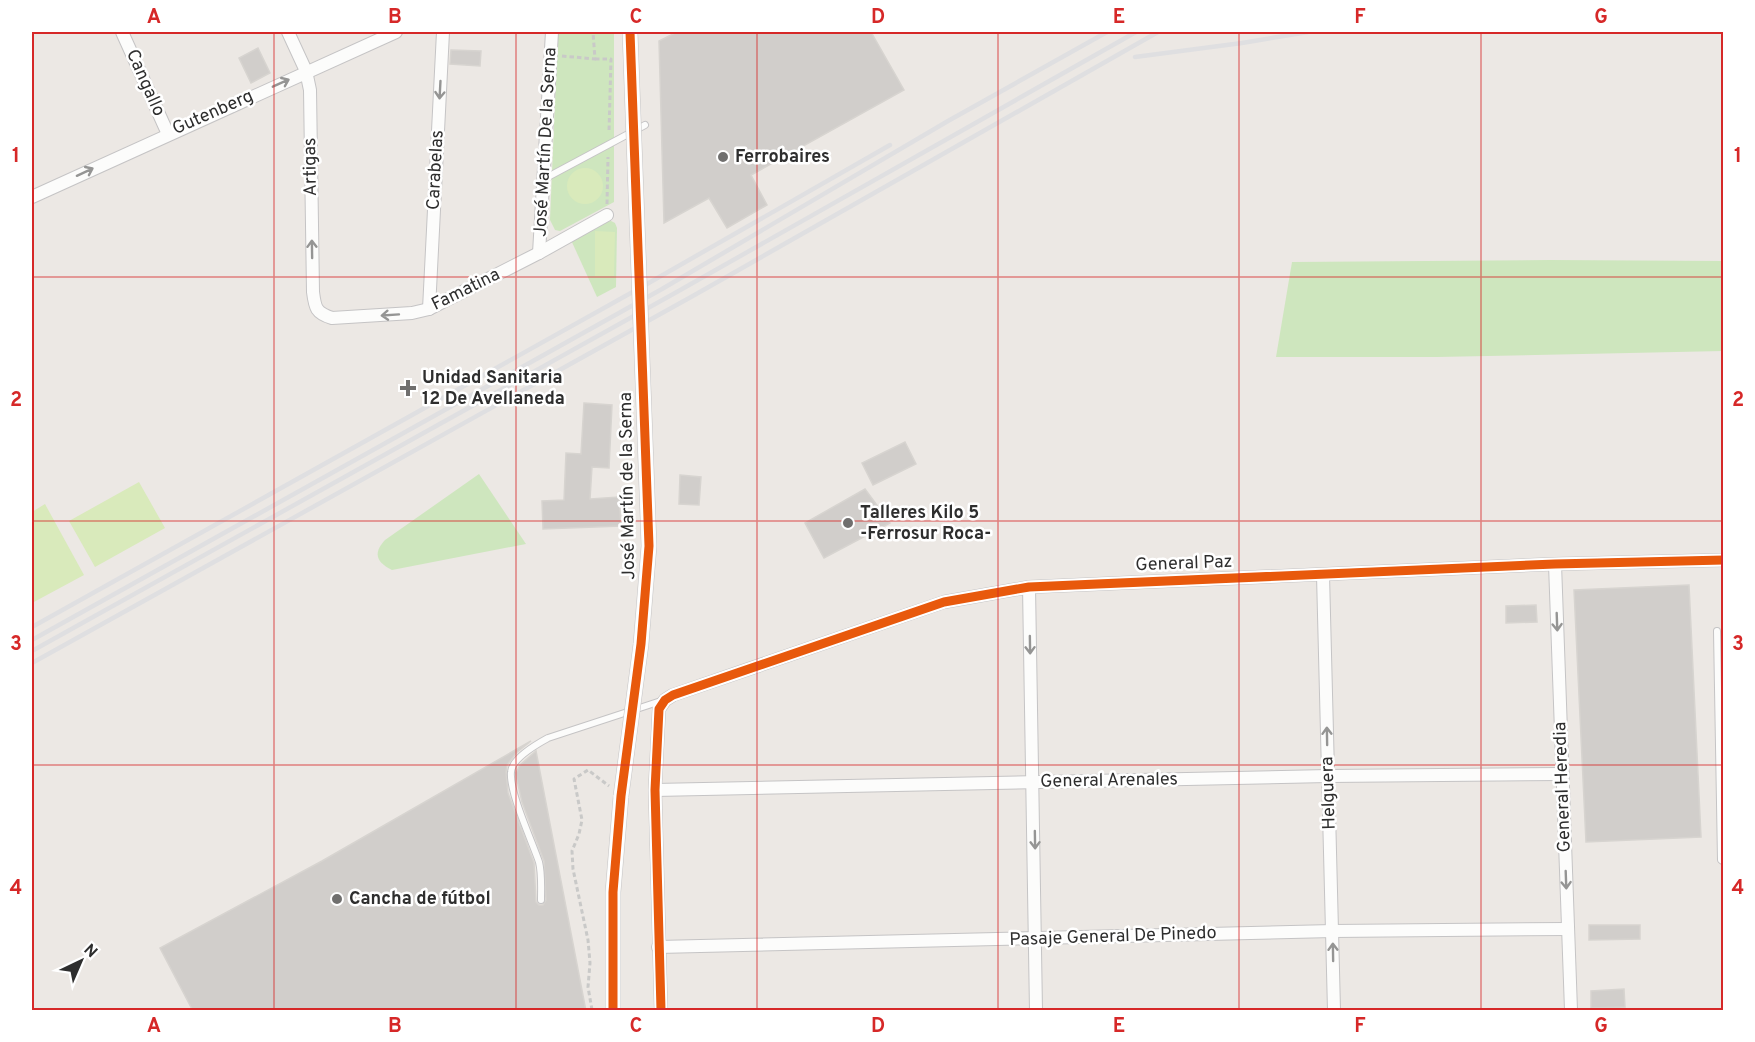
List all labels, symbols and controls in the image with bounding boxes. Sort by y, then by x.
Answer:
text: A [147,5,161,31]
text: B [388,5,402,31]
text: C [630,5,642,31]
text: D [871,5,885,31]
text: E [1113,5,1125,31]
text: F [1354,5,1366,31]
text: G [1594,5,1608,31]
street label: Cangallo [120,46,170,120]
street label: José Martín De la Serna [530,47,562,237]
one-way arrow [272,76,290,88]
one-way arrow [434,79,445,99]
street label: Gutenberg [169,85,257,141]
street label: Carabelas [422,129,450,211]
street label: Artigas [299,137,323,197]
text: 1 [12,144,20,170]
text: 1 [1734,144,1742,170]
place label: Ferrobaires [735,146,830,169]
marker: Ferrobaires [716,150,730,164]
one-way arrow [75,166,93,178]
one-way arrow [306,239,318,259]
street label: Famatina [428,264,504,316]
one-way arrow [380,309,400,320]
place label: Unidad Sanitaria 12 De Avellaneda [422,367,565,411]
marker: Unidad Sanitaria 12 De Avellaneda [399,379,417,397]
text: 2 [10,388,22,414]
text: 2 [1732,388,1744,414]
street label: José Martín de la Serna [615,392,641,580]
place label: Talleres Kilo 5 -Ferrosur Roca- [860,502,991,546]
marker: Talleres Kilo 5 -Ferrosur Roca- [841,516,855,530]
street label: General Paz [1135,551,1233,577]
one-way arrow [1551,612,1563,632]
text: 3 [10,632,22,658]
text: 3 [1732,632,1744,658]
one-way arrow [1025,635,1036,655]
street label: General Heredia [1549,721,1577,853]
one-way arrow [1321,727,1333,747]
street label: Helguera [1316,756,1342,830]
street label: General Arenales [1040,768,1178,794]
one-way arrow [1029,830,1040,850]
one-way arrow [1561,870,1572,890]
text: 4 [10,876,22,902]
text: 4 [1732,876,1744,902]
place label: Cancha de fútbol [349,888,491,911]
marker: Cancha de fútbol [330,892,344,906]
street label: Pasaje General De Pinedo [1009,922,1217,952]
north arrow [51,931,111,991]
text: N [79,940,101,963]
one-way arrow [1328,943,1339,963]
text: A [147,1014,161,1040]
text: B [388,1014,402,1040]
text: C [630,1014,642,1040]
text: D [871,1014,885,1040]
text: E [1113,1014,1125,1040]
text: F [1354,1014,1366,1040]
text: G [1594,1014,1608,1040]

